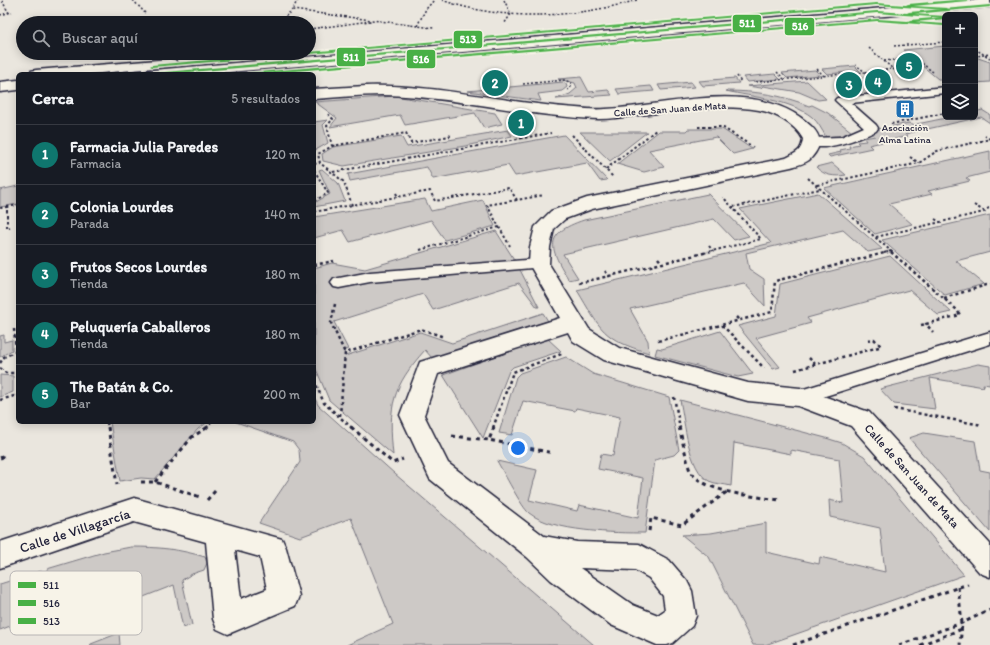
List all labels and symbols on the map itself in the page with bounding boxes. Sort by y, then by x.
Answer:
line badge: 511 [732,14,762,33]
text: 511 [739,17,756,30]
line badge: 516 [784,17,815,36]
text: 516 [792,20,809,33]
line badge: 513 [453,30,483,49]
text: 513 [460,33,476,46]
line badge: 511 [336,47,366,67]
line badge: 516 [406,49,436,69]
text: 511 [343,51,360,64]
pin: 5 [896,51,922,81]
text: 516 [413,53,430,66]
pin: 4 [865,67,891,97]
pin: 2 [482,68,508,98]
pin: 3 [836,70,862,100]
building icon: Asociación Alma Latina [894,98,916,120]
street label: Calle de San Juan de Mata [613,99,727,119]
pin: 1 [508,108,534,138]
place label: Asociación Alma Latina [879,121,932,146]
street label: Calle de San Juan de Mata [862,421,963,531]
your location [508,438,528,458]
street label: Calle de Villagarcía [17,505,133,557]
legend [10,571,142,635]
text: 511 [43,579,59,592]
text: 516 [43,597,60,610]
text: 513 [43,615,60,628]

